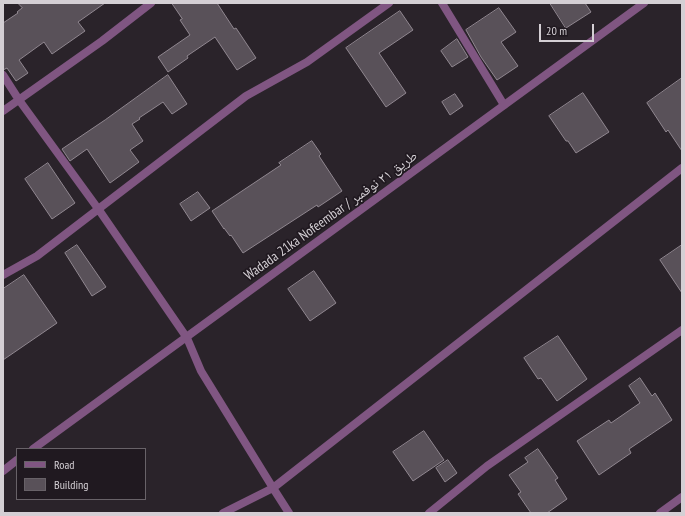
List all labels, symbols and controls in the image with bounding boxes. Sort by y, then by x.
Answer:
scale bar [541,16,596,42]
text: 20 m [546,23,567,38]
street label: Wadada 21ka Nofeembar / طريق ٢١ نوفمبر [241,148,421,284]
legend [16,448,146,500]
text: Road [54,457,74,472]
text: Building [54,477,89,492]

